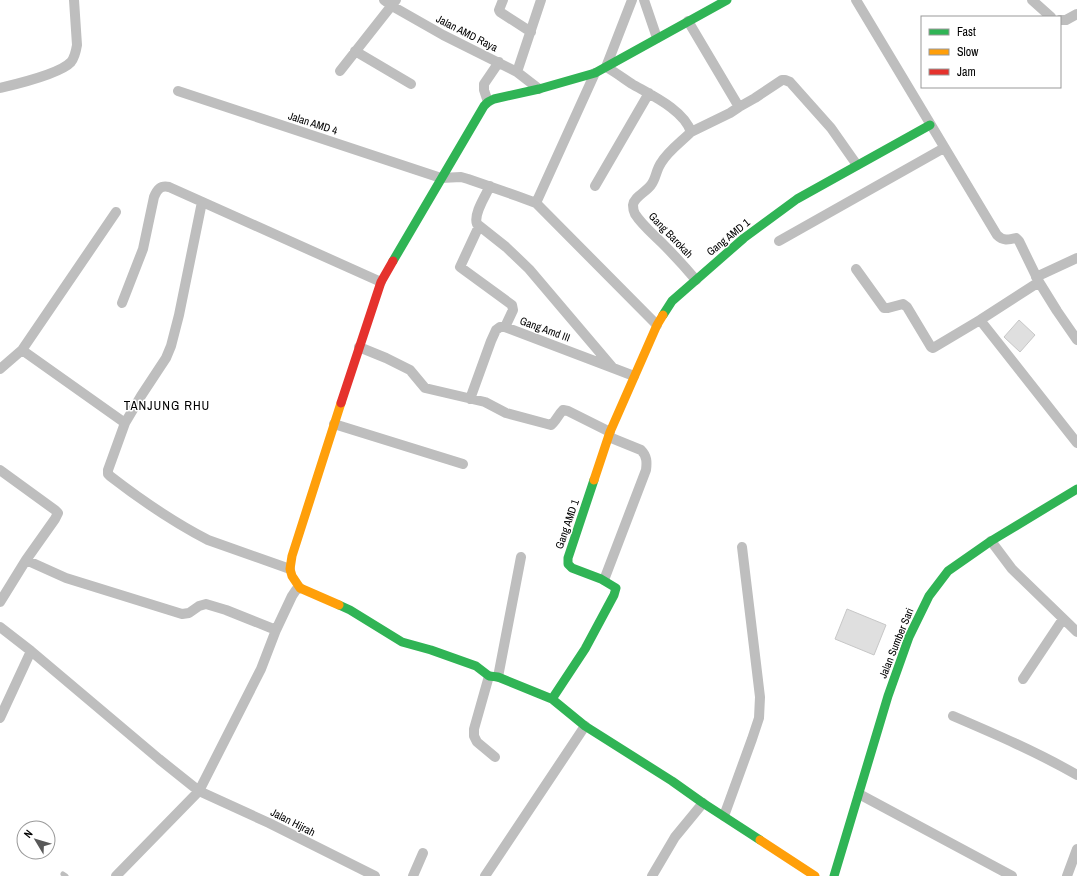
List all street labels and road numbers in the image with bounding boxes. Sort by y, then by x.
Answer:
street label: Jalan AMD Raya [434,12,500,54]
street label: Jalan AMD 4 [287,108,339,138]
street label: Gang Barokah [646,209,696,261]
street label: Gang AMD 1 [704,215,752,259]
street label: Gang Amd III [518,313,572,345]
street label: Gang AMD 1 [552,497,582,551]
street label: Jalan Sumber Sari [876,606,916,680]
street label: Jalan Hijrah [268,805,318,839]

